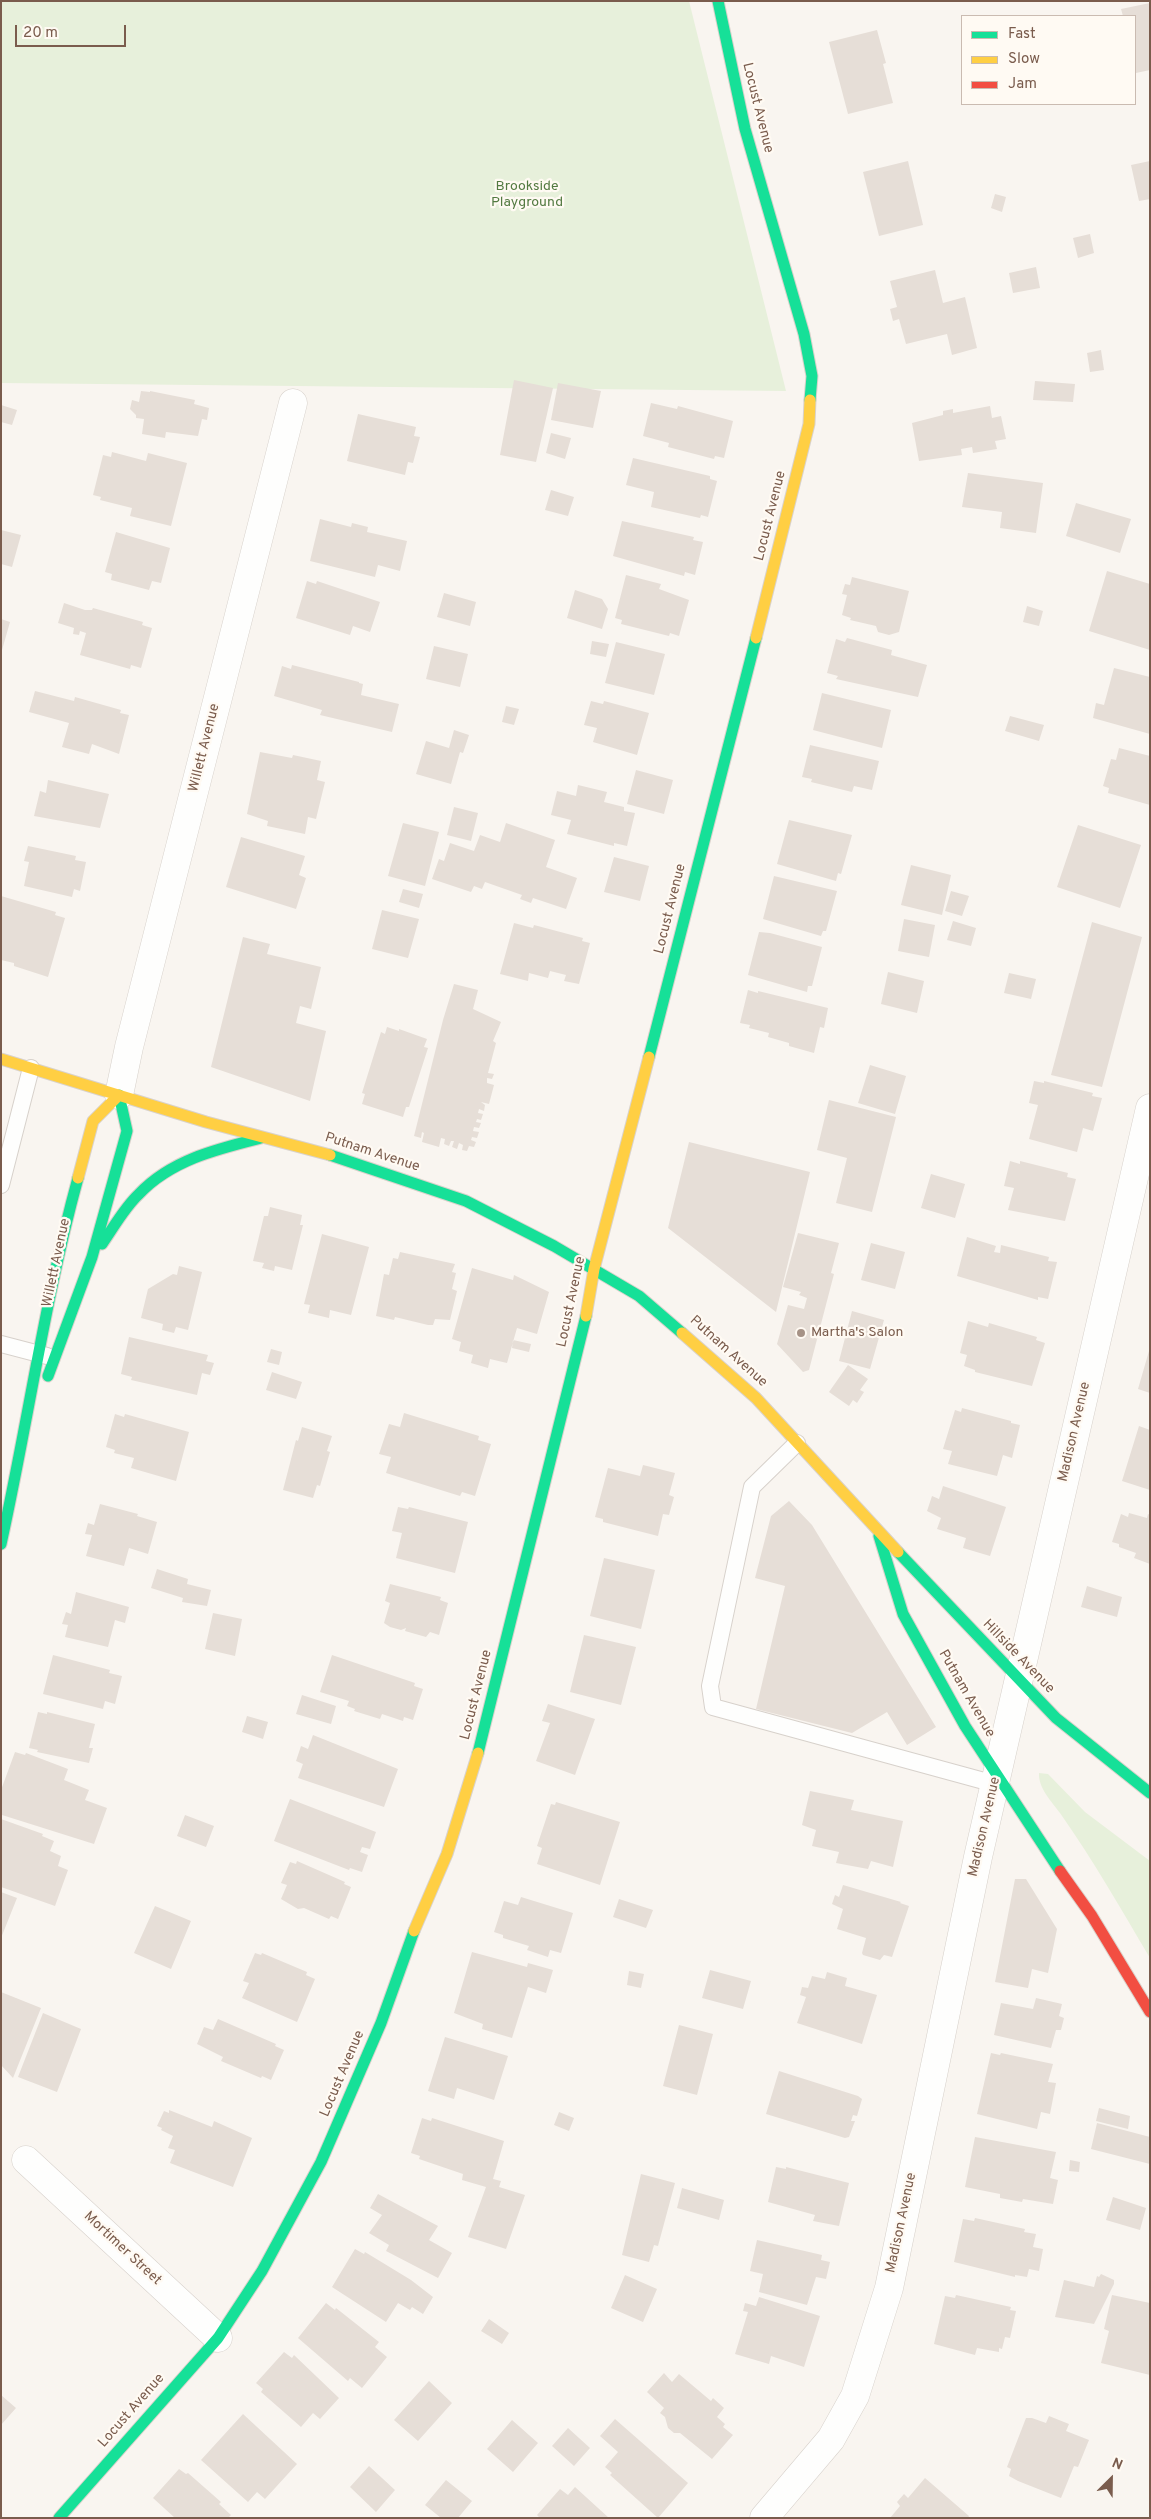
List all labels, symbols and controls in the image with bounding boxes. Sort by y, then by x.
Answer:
scale bar [18,15,129,47]
legend [961,15,1136,105]
text: 20 m [23,24,58,43]
text: Fast [1008,25,1036,44]
text: Slow [1008,50,1040,69]
street label: Locust Avenue [738,61,776,155]
text: Jam [1008,75,1037,94]
park label: Brookside Playground [491,179,563,212]
street label: Locust Avenue [752,469,790,563]
street label: Willett Avenue [186,702,224,794]
street label: Locust Avenue [652,862,690,956]
street label: Putnam Avenue [322,1130,422,1176]
street label: Willett Avenue [39,1217,75,1309]
street label: Locust Avenue [554,1255,590,1349]
street label: Putnam Avenue [686,1313,770,1391]
place label: Martha's Salon [811,1325,903,1341]
marker: Martha's Salon [795,1327,807,1339]
street label: Madison Avenue [1055,1380,1095,1484]
street label: Hillside Avenue [979,1617,1057,1697]
street label: Putnam Avenue [934,1647,998,1741]
street label: Locust Avenue [458,1648,496,1742]
street label: Madison Avenue [965,1775,1005,1879]
street label: Locust Avenue [317,2028,369,2120]
street label: Madison Avenue [883,2171,921,2275]
street label: Mortimer Street [80,2209,164,2289]
street label: Locust Avenue [95,2371,169,2451]
north arrow [1086,2454,1136,2504]
text: N [1109,2455,1125,2475]

